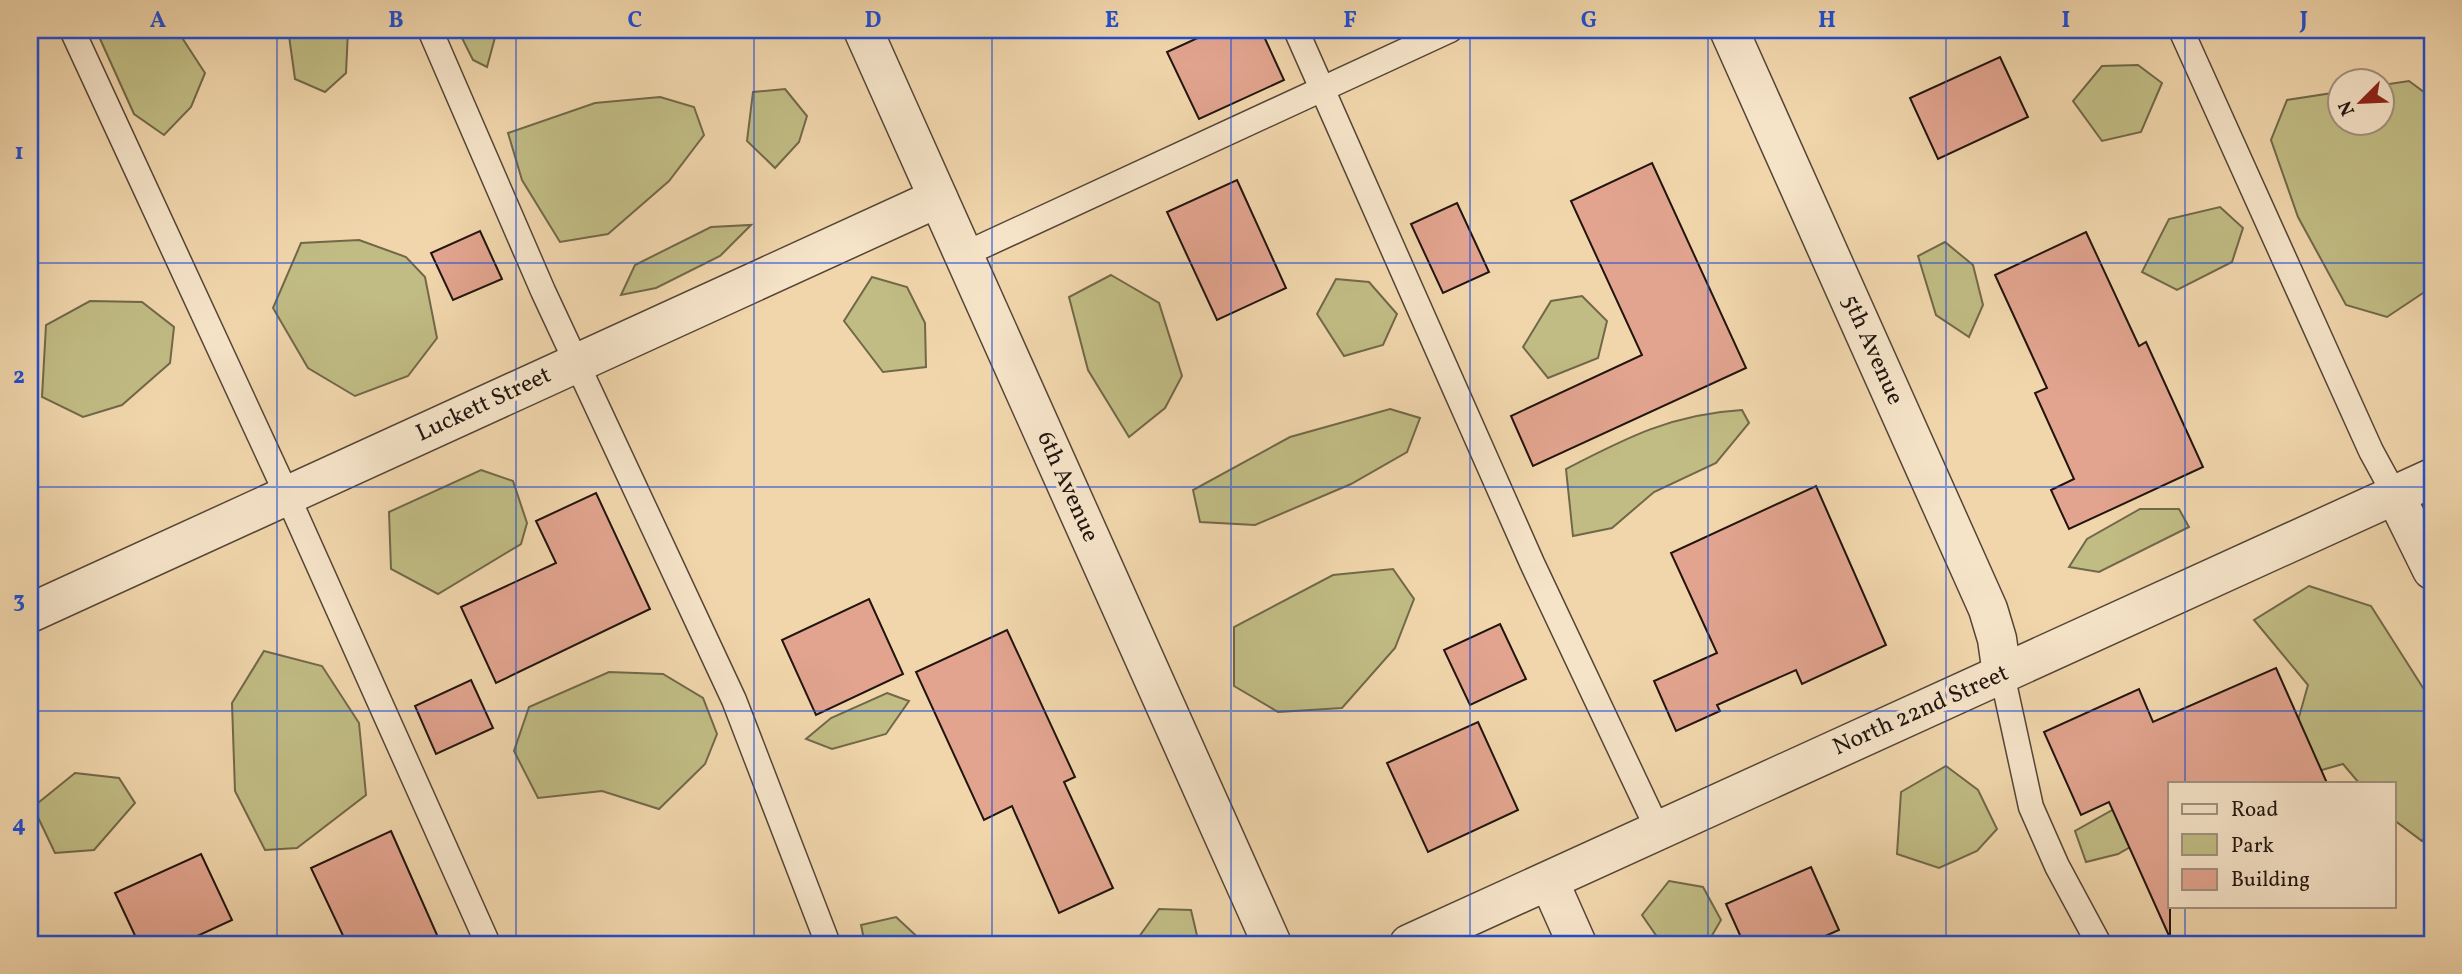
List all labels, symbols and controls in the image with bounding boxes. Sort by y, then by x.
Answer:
text: A [150,5,166,37]
text: B [388,5,404,37]
text: C [628,5,642,37]
text: D [865,5,882,37]
text: E [1105,5,1119,37]
text: F [1343,5,1357,37]
text: G [1581,5,1597,37]
text: H [1818,5,1836,37]
text: I [2062,5,2070,37]
text: J [2299,5,2308,37]
north arrow [2326,66,2396,136]
text: N [2333,96,2362,120]
text: 1 [14,137,24,169]
street label: 5th Avenue [1833,289,1911,411]
street label: Luckett Street [411,359,557,451]
text: 2 [13,361,25,393]
street label: 6th Avenue [1027,426,1107,548]
text: 3 [13,585,25,617]
street label: North 22nd Street [1828,657,2014,765]
legend [2168,782,2396,908]
text: Road [2231,796,2278,825]
text: 4 [12,809,26,841]
text: Park [2231,832,2274,861]
text: Building [2231,866,2310,895]

